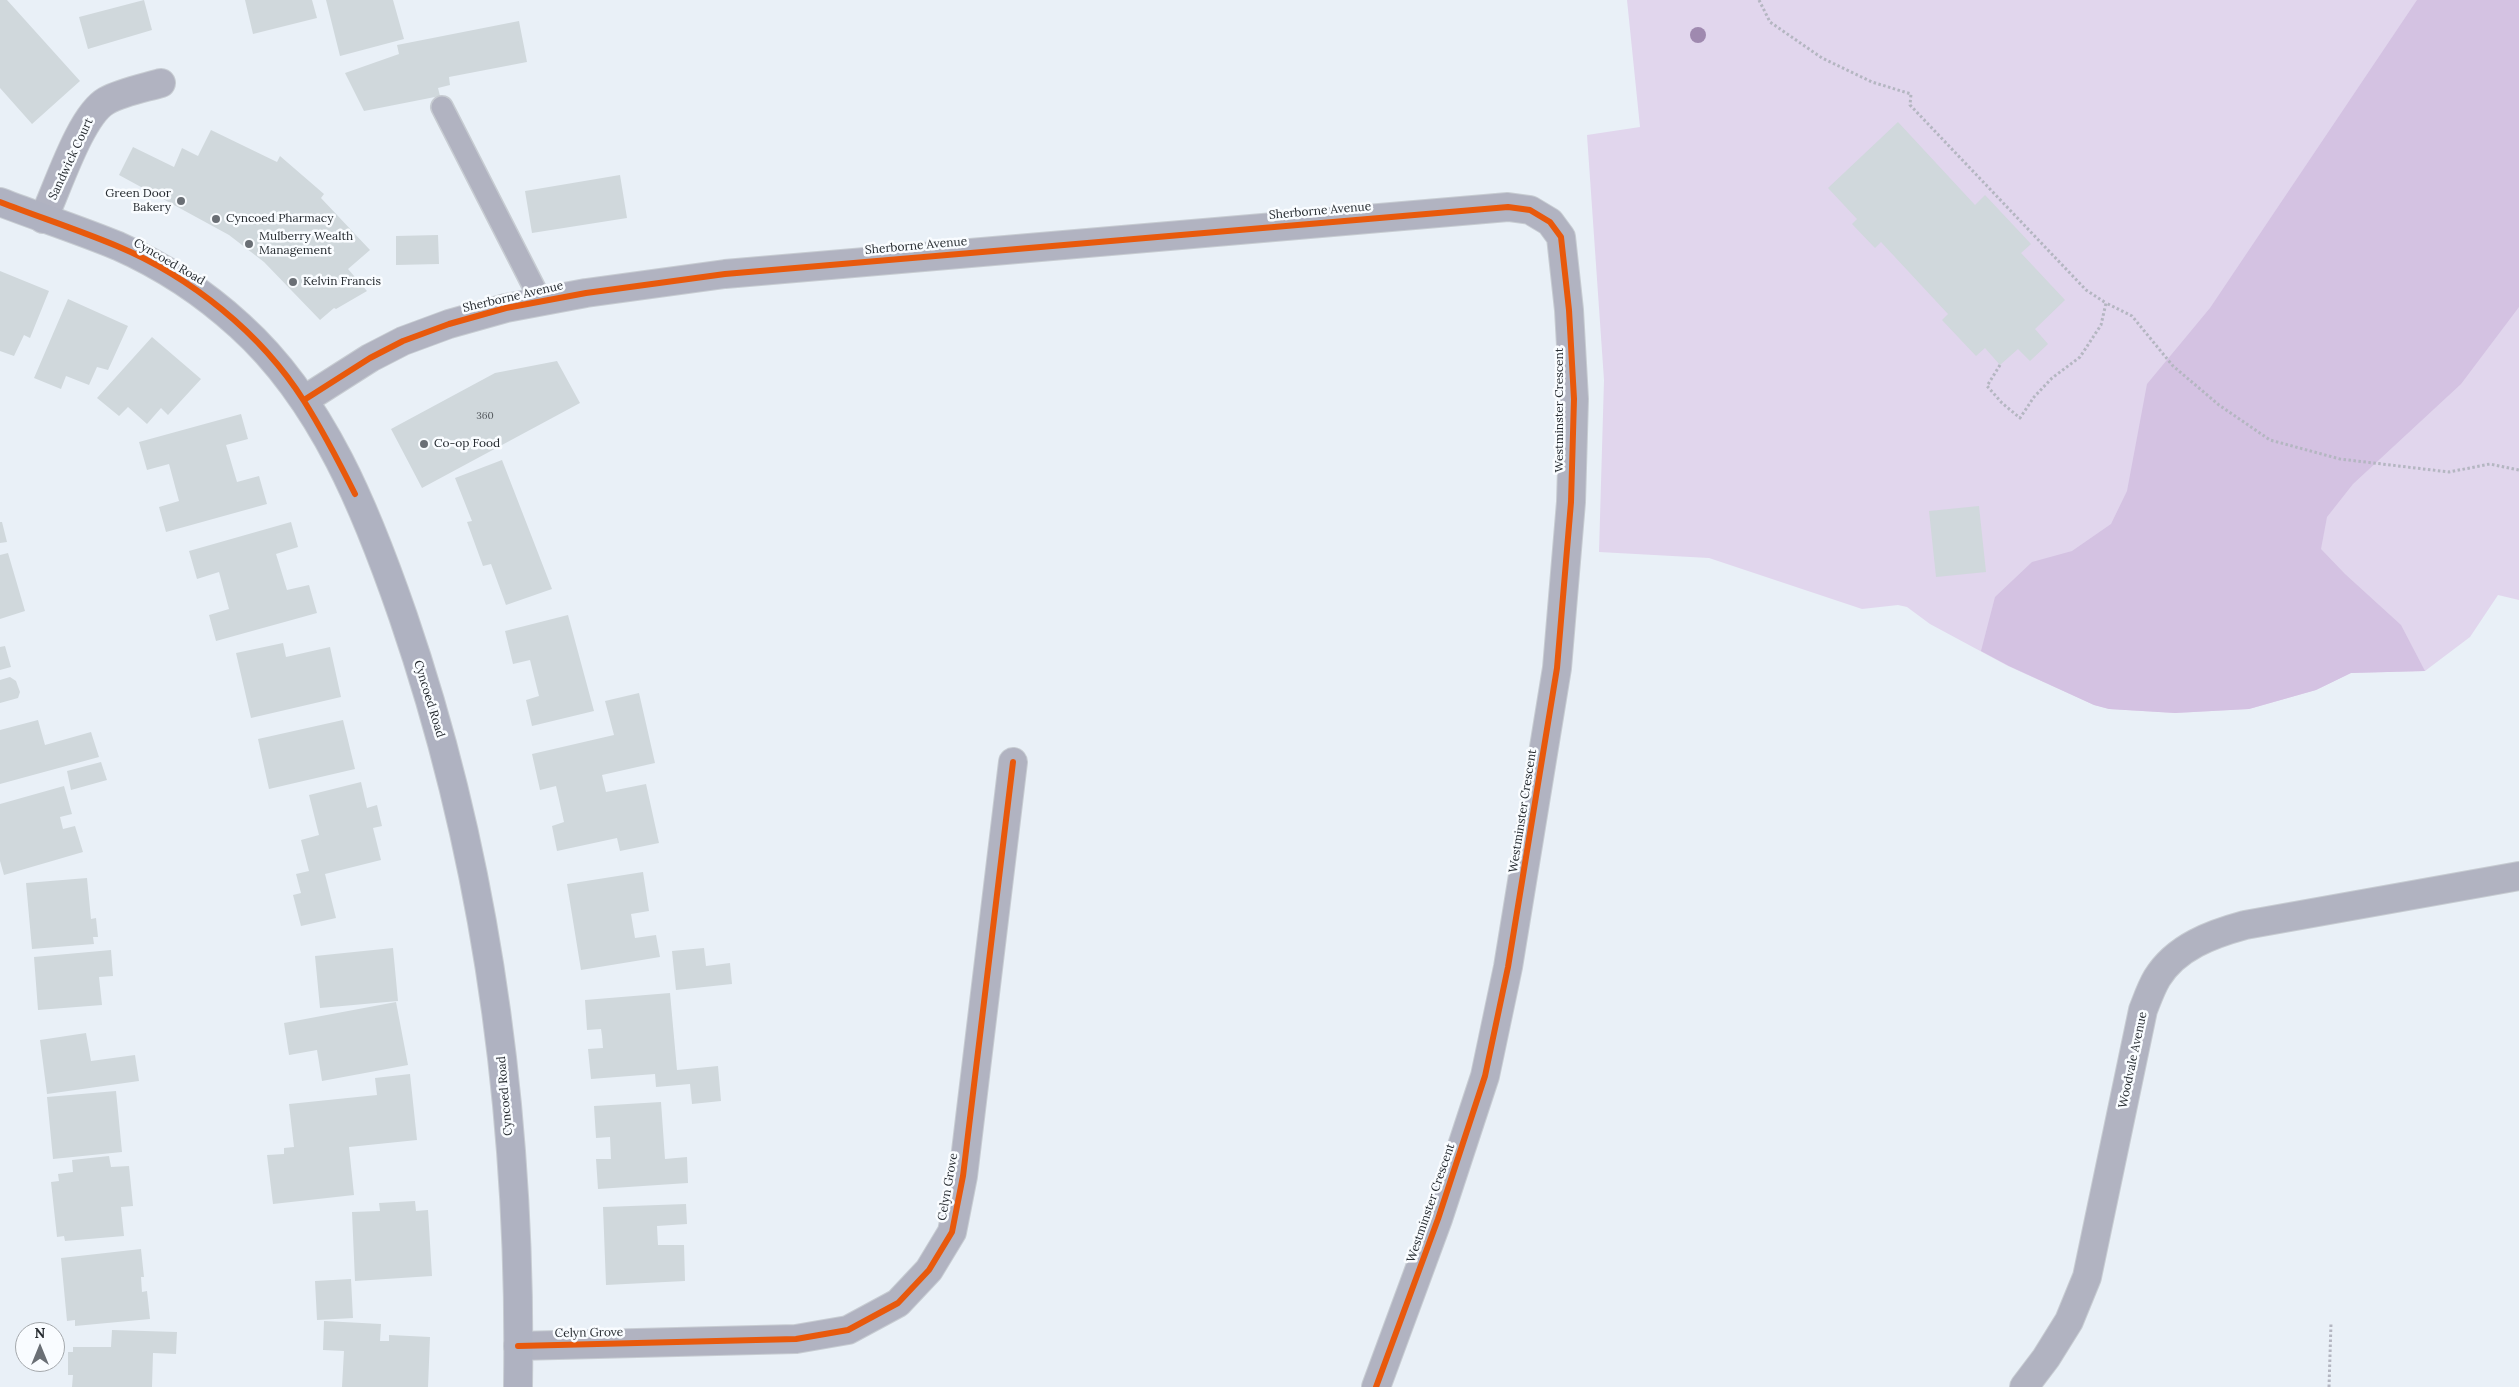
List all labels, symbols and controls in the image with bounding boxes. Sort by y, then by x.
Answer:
street label: Sandwick Court [46,116,96,202]
place label: Green Door Bakery [105,187,171,215]
marker: Green Door Bakery [175,195,187,207]
street label: Sherborne Avenue [1268,199,1372,223]
place label: Cyncoed Pharmacy [226,212,333,226]
marker: Cyncoed Pharmacy [210,213,222,225]
place label: Mulberry Wealth Management [259,230,353,258]
street label: Sherborne Avenue [864,234,968,258]
street label: Cyncoed Road [131,236,207,288]
marker: Mulberry Wealth Management [243,238,255,250]
place label: Kelvin Francis [303,275,381,289]
marker: Kelvin Francis [287,276,299,288]
street label: Sherborne Avenue [461,278,565,316]
street label: Westminster Crescent [1553,348,1567,472]
house number: 360 [476,410,494,422]
place label: Co-op Food [434,437,500,451]
marker: Co-op Food [418,438,430,450]
street label: Cyncoed Road [410,659,448,739]
street label: Westminster Crescent [1506,748,1540,874]
street label: Woodvale Avenue [2116,1010,2150,1110]
street label: Cyncoed Road [494,1056,516,1136]
street label: Westminster Crescent [1404,1142,1458,1264]
street label: Celyn Grove [935,1152,961,1222]
north arrow [15,1322,65,1372]
text: N [35,1324,45,1342]
street label: Celyn Grove [555,1325,623,1341]

